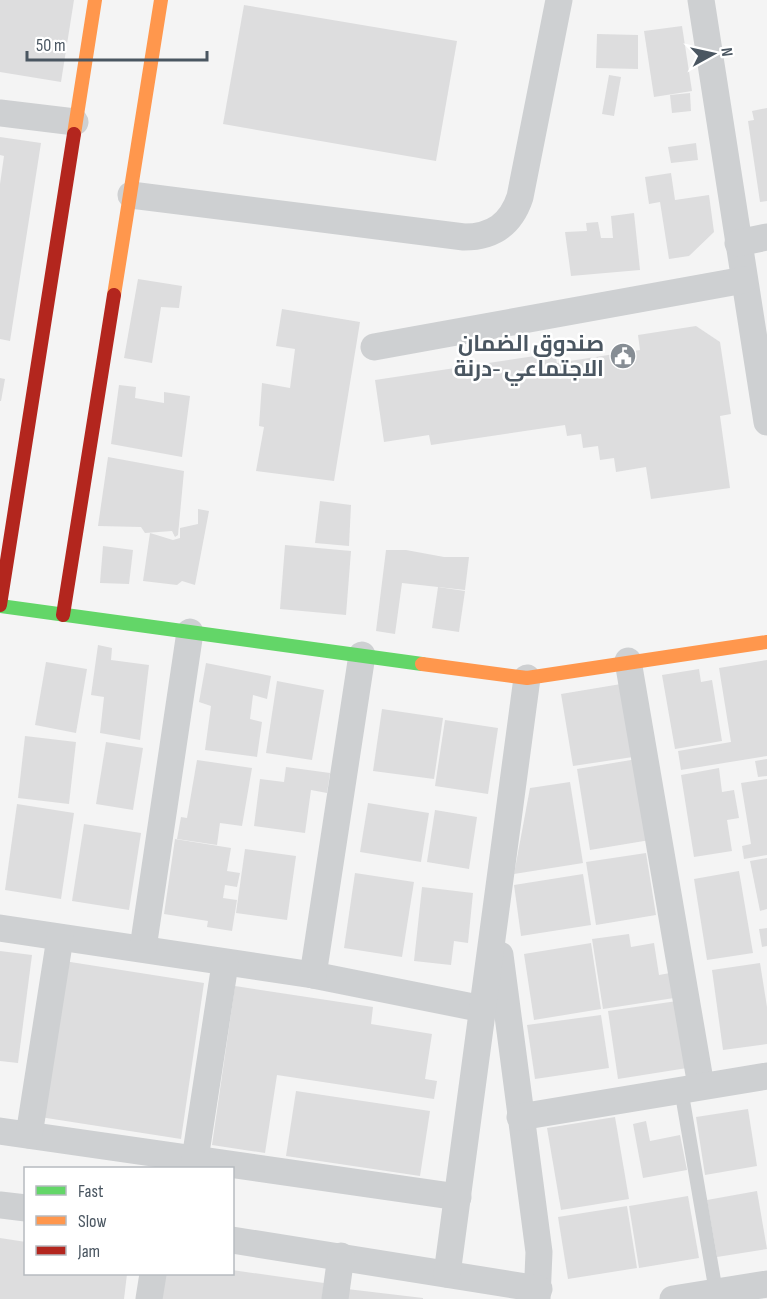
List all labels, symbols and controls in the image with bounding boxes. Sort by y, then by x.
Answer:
scale bar [27,24,207,62]
north arrow [683,24,743,84]
text: 50 m [36,35,66,56]
text: N [716,47,736,58]
place label: صندوق الضمان الاجتماعي -درنة [454,331,604,386]
public building icon: صندوق الضمان الاجتماعي -درنة [608,341,638,371]
legend [24,1167,234,1275]
text: Fast [78,1181,104,1202]
text: Slow [78,1211,107,1232]
text: Jam [77,1241,100,1262]

